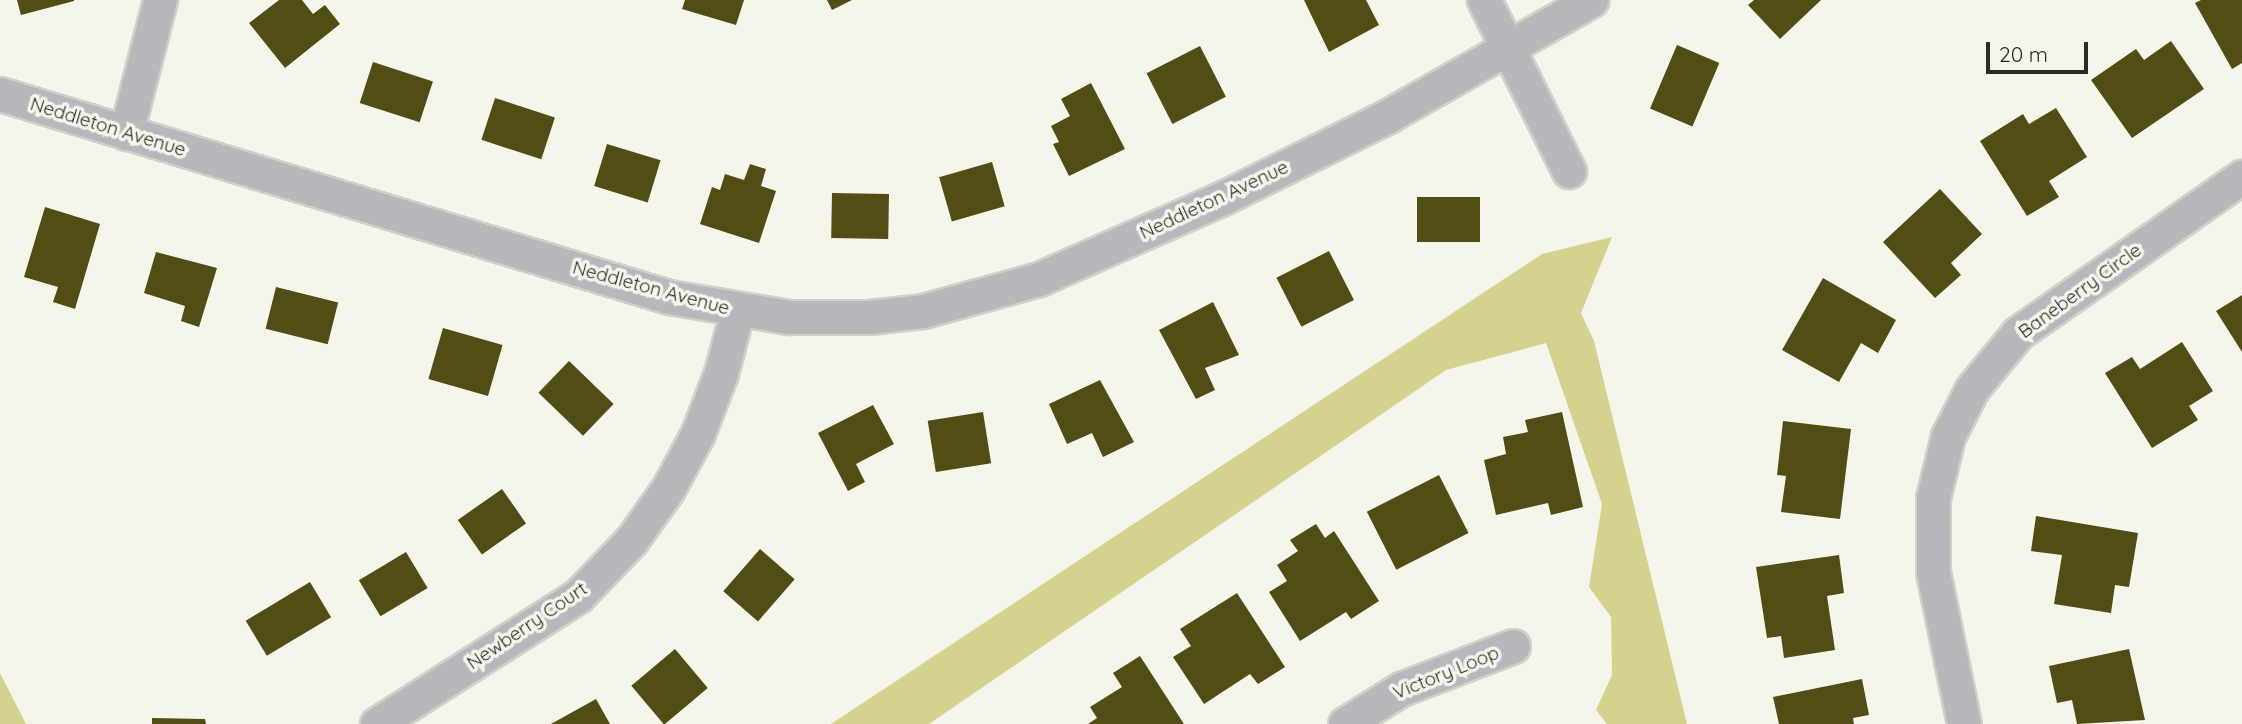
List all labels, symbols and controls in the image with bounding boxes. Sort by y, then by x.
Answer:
scale bar [1990,28,2092,72]
text: 20 m [1999,41,2048,67]
street label: Neddleton Avenue [27,92,189,162]
street label: Neddleton Avenue [1136,156,1292,244]
street label: Baneberry Circle [2014,239,2146,343]
street label: Neddleton Avenue [570,256,732,320]
street label: Newberry Court [463,577,591,675]
street label: Victory Loop [1390,641,1502,705]

